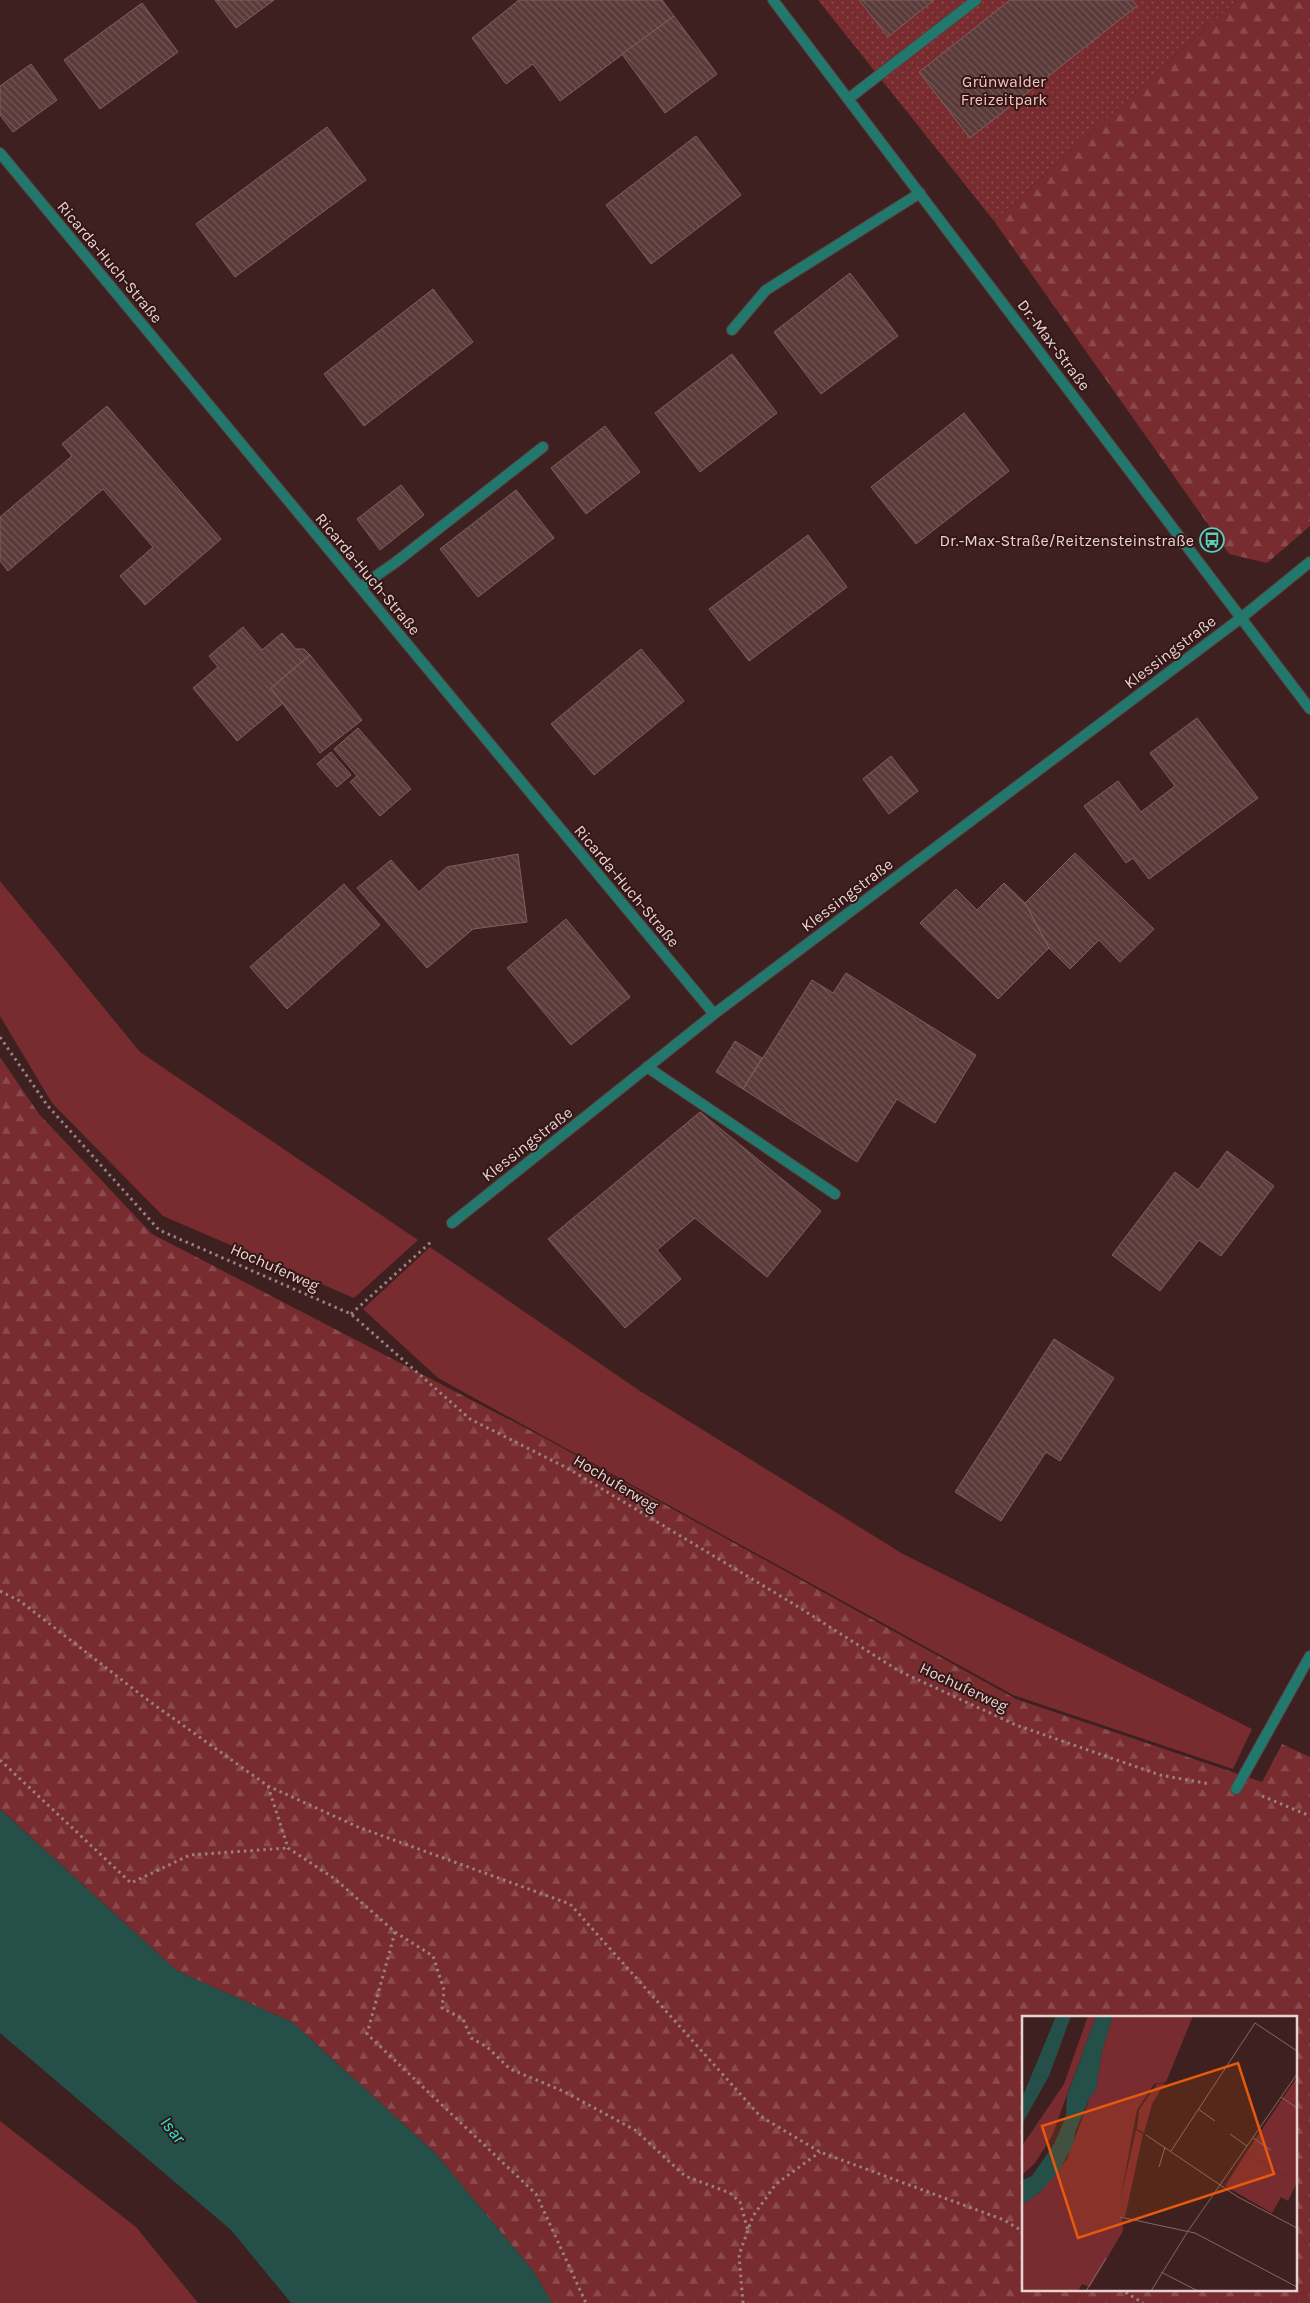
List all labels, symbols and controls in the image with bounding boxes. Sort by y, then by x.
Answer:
park label: Grünwalder Freizeitpark [961,72,1047,109]
street label: Ricarda-Huch-Straße [53,197,167,327]
street label: Dr.-Max-Straße [1014,296,1094,394]
street label: Ricarda-Huch-Straße [311,509,425,639]
bus stop icon: Dr.-Max-Straße/Reitzensteinstraße [1199,527,1225,553]
place label: Dr.-Max-Straße/Reitzensteinstraße [940,531,1194,550]
street label: Klessingstraße [1120,611,1220,693]
street label: Ricarda-Huch-Straße [570,821,684,951]
street label: Klessingstraße [797,854,897,936]
street label: Klessingstraße [478,1103,576,1185]
street label: Hochuferweg [228,1239,322,1295]
street label: Hochuferweg [570,1450,662,1516]
street label: Hochuferweg [917,1658,1011,1716]
inset map [1022,2016,1298,2290]
water label: Isar [156,2112,191,2149]

